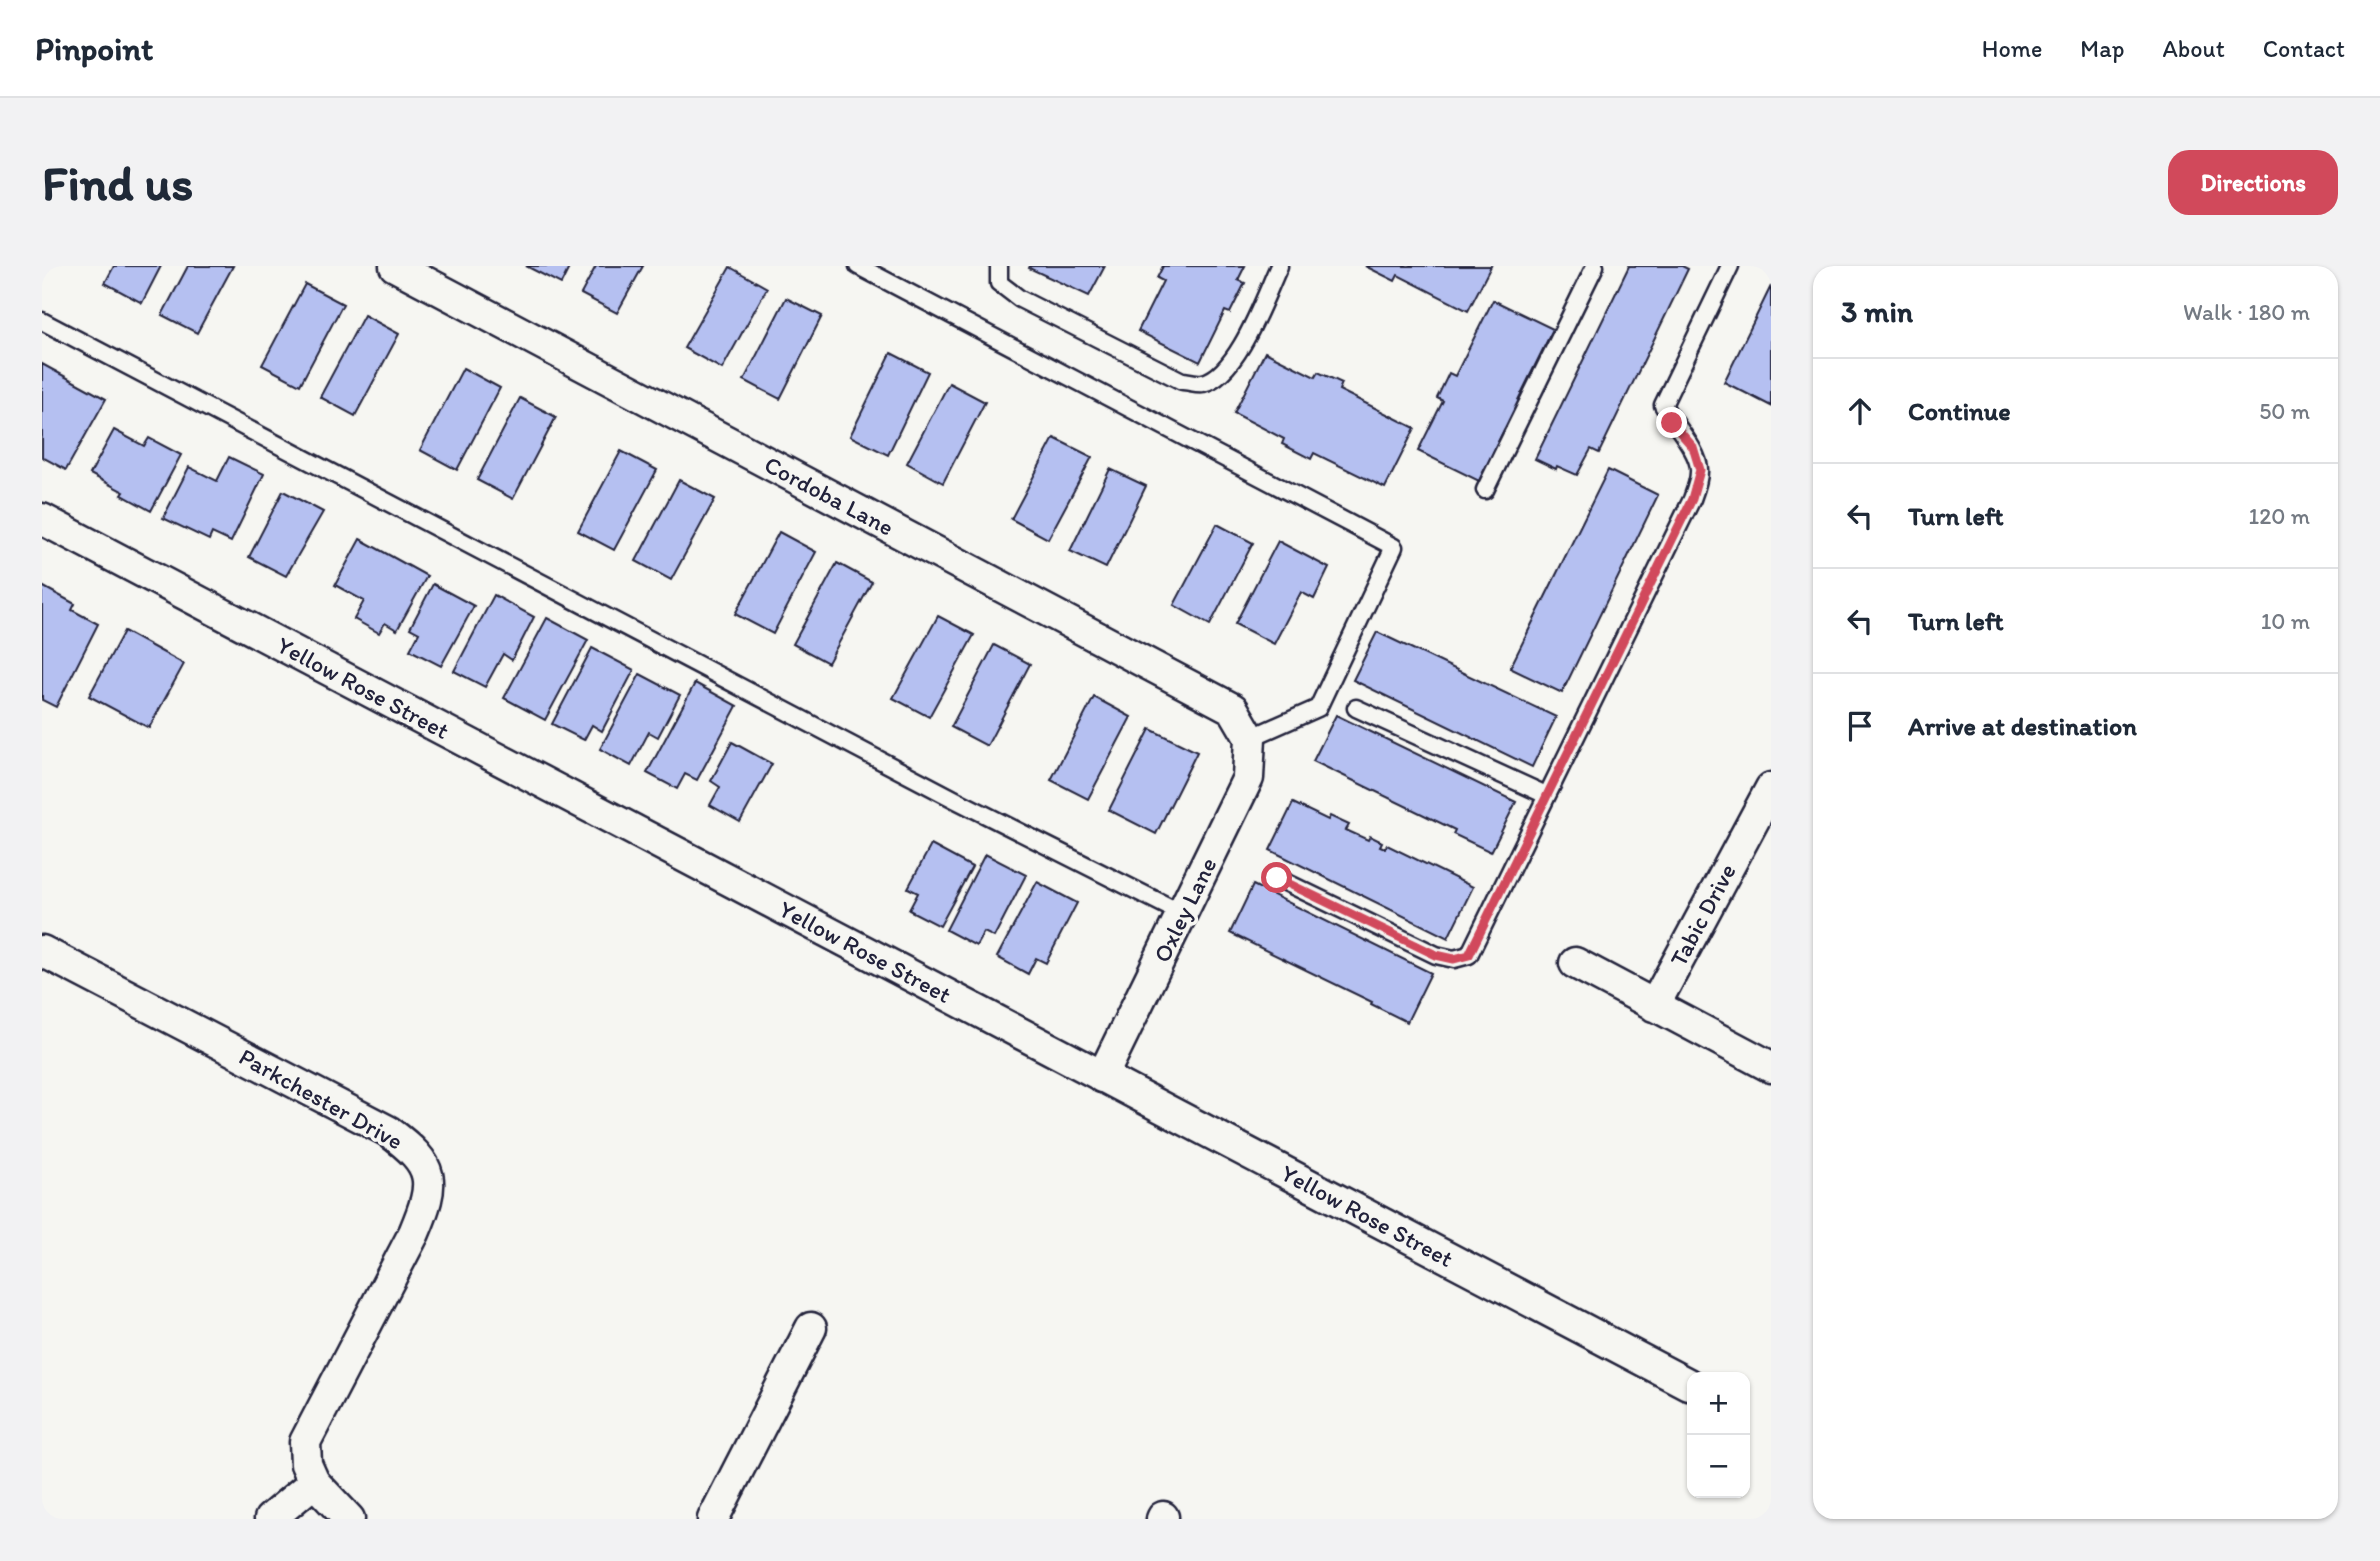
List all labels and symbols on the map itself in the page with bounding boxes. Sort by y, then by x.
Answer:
route end [1656,407,1687,438]
street label: Cordoba Lane [760,449,899,542]
street label: Yellow Rose Street [272,630,454,745]
street label: Oxley Lane [1147,853,1222,967]
street label: Tabic Drive [1663,859,1742,971]
route start [1261,862,1292,893]
street label: Yellow Rose Street [774,894,956,1009]
street label: Parkchester Drive [234,1042,408,1156]
street label: Yellow Rose Street [1276,1158,1458,1273]

